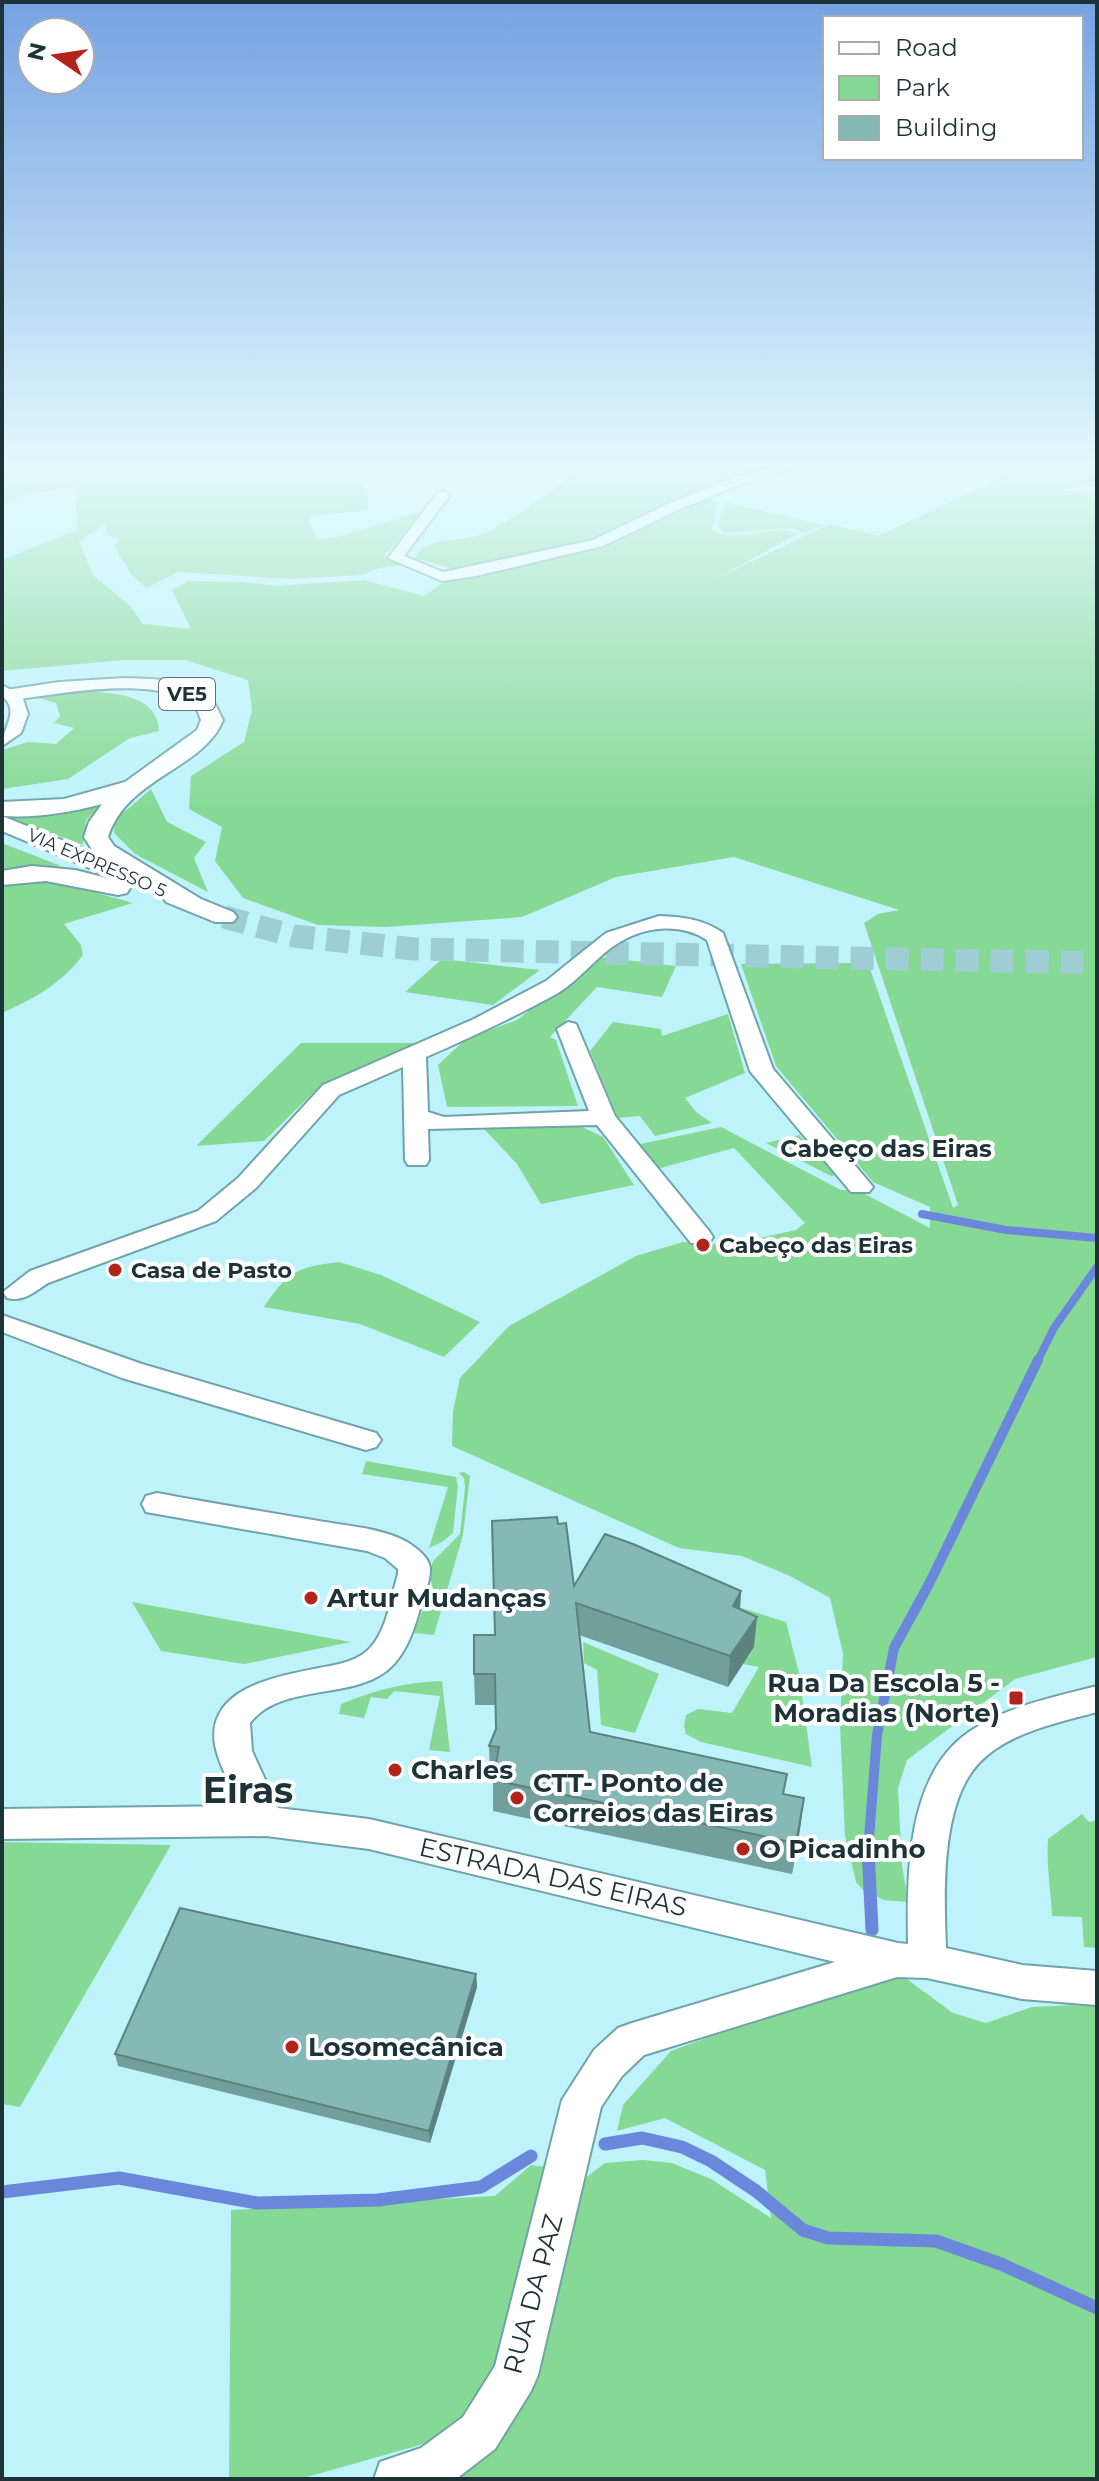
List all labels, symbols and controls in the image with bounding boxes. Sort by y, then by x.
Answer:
north arrow [16,16,96,96]
legend [823,16,1083,160]
text: Road [895,33,958,62]
text: N [22,40,52,63]
text: Park [895,73,950,102]
text: Building [895,113,998,142]
road number: VE5 [159,678,215,710]
street label: VIA EXPRESSO 5 [24,824,170,902]
district label: Cabeço das Eiras [780,1134,992,1163]
place label: Cabeço das Eiras [719,1232,913,1259]
marker: Cabeço das Eiras [694,1236,712,1254]
place label: Casa de Pasto [131,1257,292,1284]
marker: Casa de Pasto [106,1261,124,1279]
place label: Artur Mudanças [326,1582,546,1614]
marker: Artur Mudanças [302,1589,320,1607]
place label: Rua Da Escola 5 - Moradias (Norte) [767,1667,1000,1729]
marker: Rua Da Escola 5 - Moradias (Norte) [1007,1689,1025,1707]
place label: Charles [411,1754,513,1786]
marker: Charles [386,1761,404,1779]
place label: CTT- Ponto de Correios das Eiras [533,1767,774,1829]
district label: Eiras [203,1768,293,1812]
marker: CTT- Ponto de Correios das Eiras [508,1789,526,1807]
street label: ESTRADA DAS EIRAS [416,1831,690,1923]
place label: O Picadinho [759,1833,926,1865]
marker: O Picadinho [734,1840,752,1858]
place label: Losomecânica [308,2031,504,2063]
marker: Losomecânica [283,2038,301,2056]
street label: RUA DA PAZ [496,2210,570,2377]

